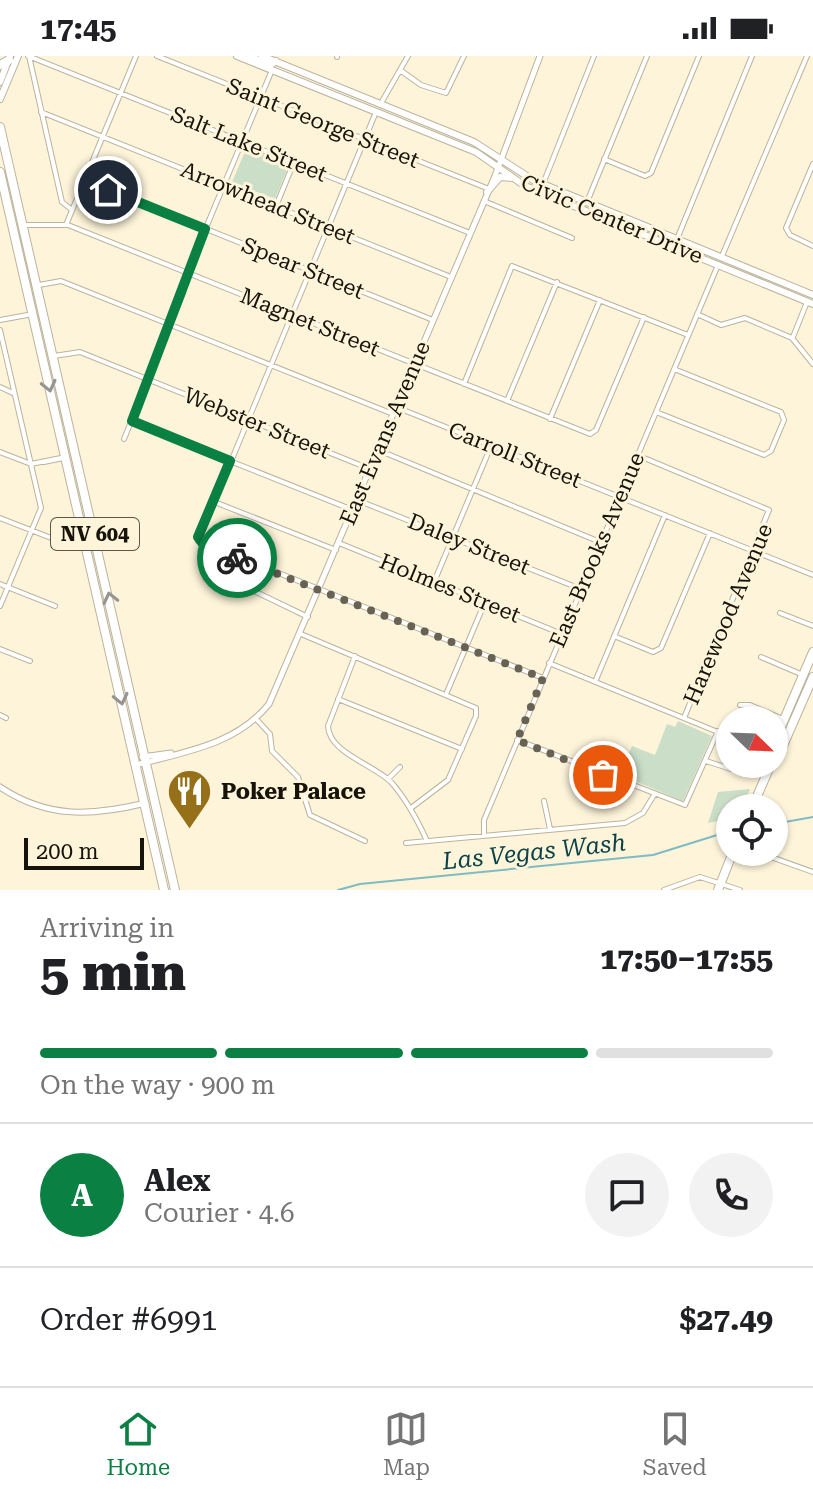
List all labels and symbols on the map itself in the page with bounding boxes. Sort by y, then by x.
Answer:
street label: Saint George Street [223,73,423,173]
street label: Salt Lake Street [167,101,331,187]
pin [74,156,142,224]
street label: Arrowhead Street [177,157,359,249]
street label: Civic Center Drive [517,169,707,269]
street label: Spear Street [238,232,368,304]
street label: Magnet Street [237,283,383,361]
street label: East Evans Avenue [335,337,435,529]
one-way arrow [40,378,57,392]
street label: Webster Street [180,382,334,464]
street label: Carroll Street [445,417,585,493]
street label: East Brooks Avenue [545,449,649,651]
street label: Daley Street [404,508,534,580]
road number: NV 604 [51,518,139,550]
courier [197,518,277,598]
street label: Harewood Avenue [679,520,777,708]
street label: Holmes Street [376,548,524,628]
one-way arrow [102,592,119,605]
one-way arrow [112,692,129,706]
north arrow [716,706,788,778]
pin [569,741,637,809]
restaurant icon: Poker Palace [166,767,214,830]
place label: Poker Palace [221,779,366,804]
water label: Las Vegas Wash [440,828,627,876]
scale bar [24,834,144,870]

